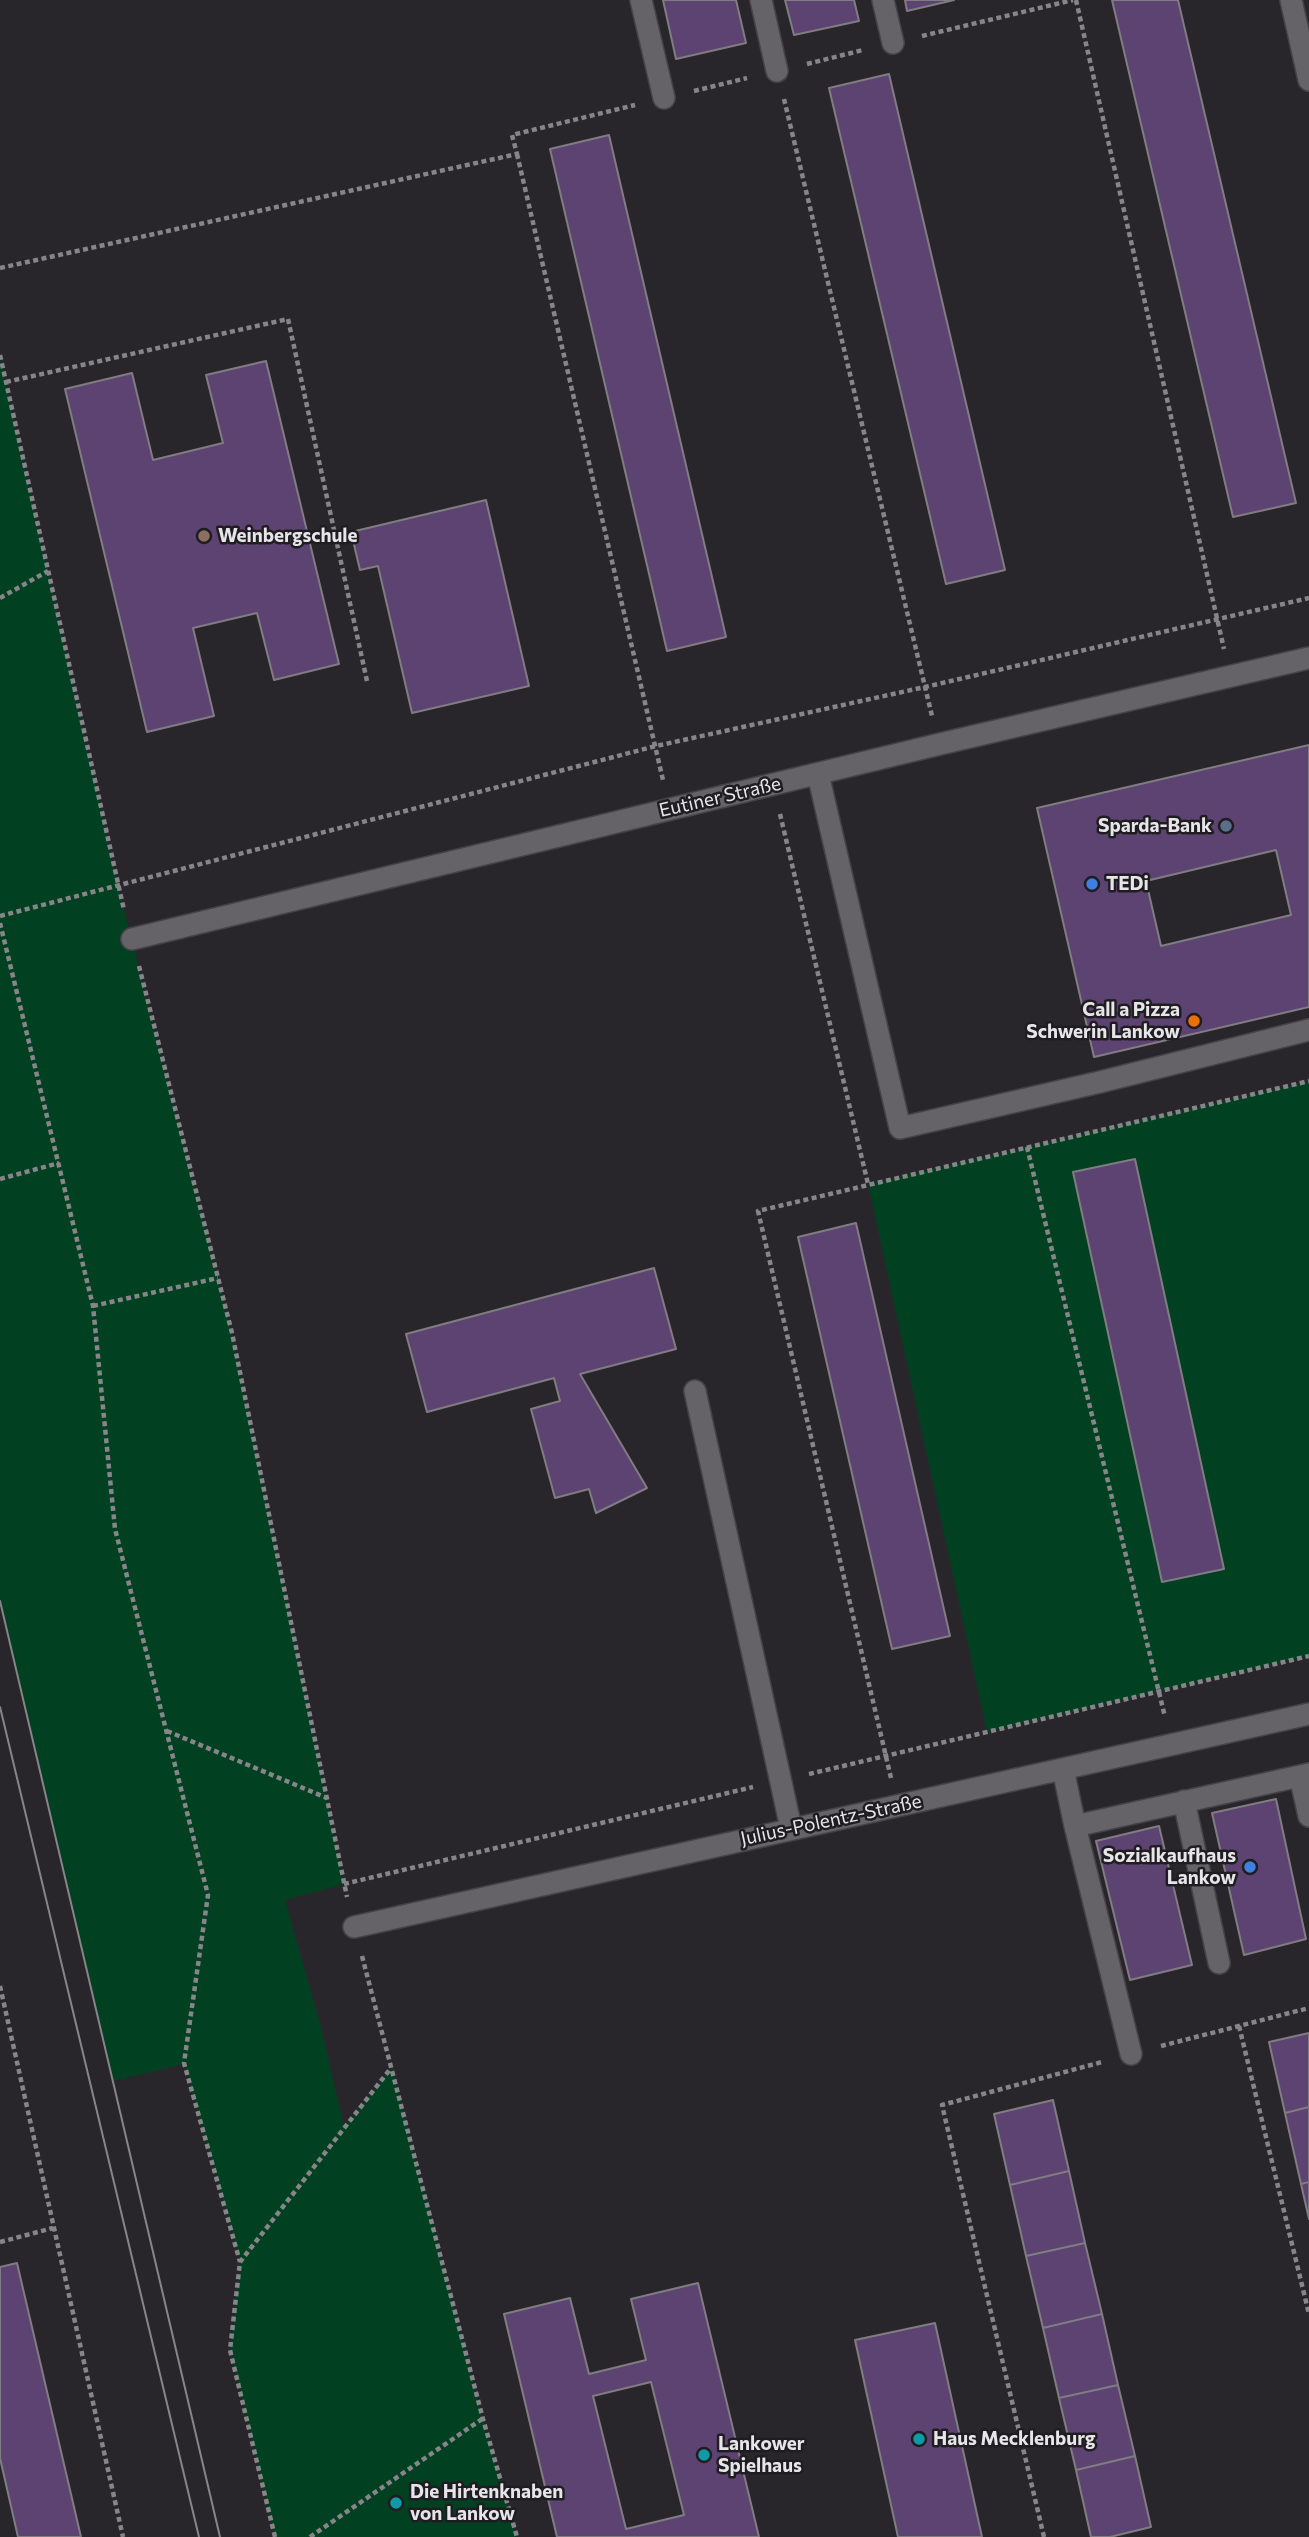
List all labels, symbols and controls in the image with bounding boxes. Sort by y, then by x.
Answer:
place label: Weinbergschule [218,525,357,547]
marker: Weinbergschule [196,528,212,544]
street label: Eutiner Straße [657,772,783,822]
place label: Sparda-Bank [1098,815,1212,837]
marker: Sparda-Bank [1218,818,1234,834]
place label: TEDi [1106,873,1149,895]
marker: TEDi [1084,876,1100,892]
place label: Call a Pizza Schwerin Lankow [1026,999,1180,1043]
marker: Call a Pizza Schwerin Lankow [1186,1013,1202,1029]
street label: Julius-Polentz-Straße [738,1790,924,1850]
place label: Sozialkaufhaus Lankow [1103,1845,1236,1889]
marker: Sozialkaufhaus Lankow [1242,1859,1258,1875]
place label: Haus Mecklenburg [933,2428,1095,2450]
marker: Haus Mecklenburg [911,2431,927,2447]
place label: Lankower Spielhaus [718,2433,805,2477]
marker: Lankower Spielhaus [696,2447,712,2463]
place label: Die Hirtenknaben von Lankow [410,2481,563,2525]
marker: Die Hirtenknaben von Lankow [388,2495,404,2511]

